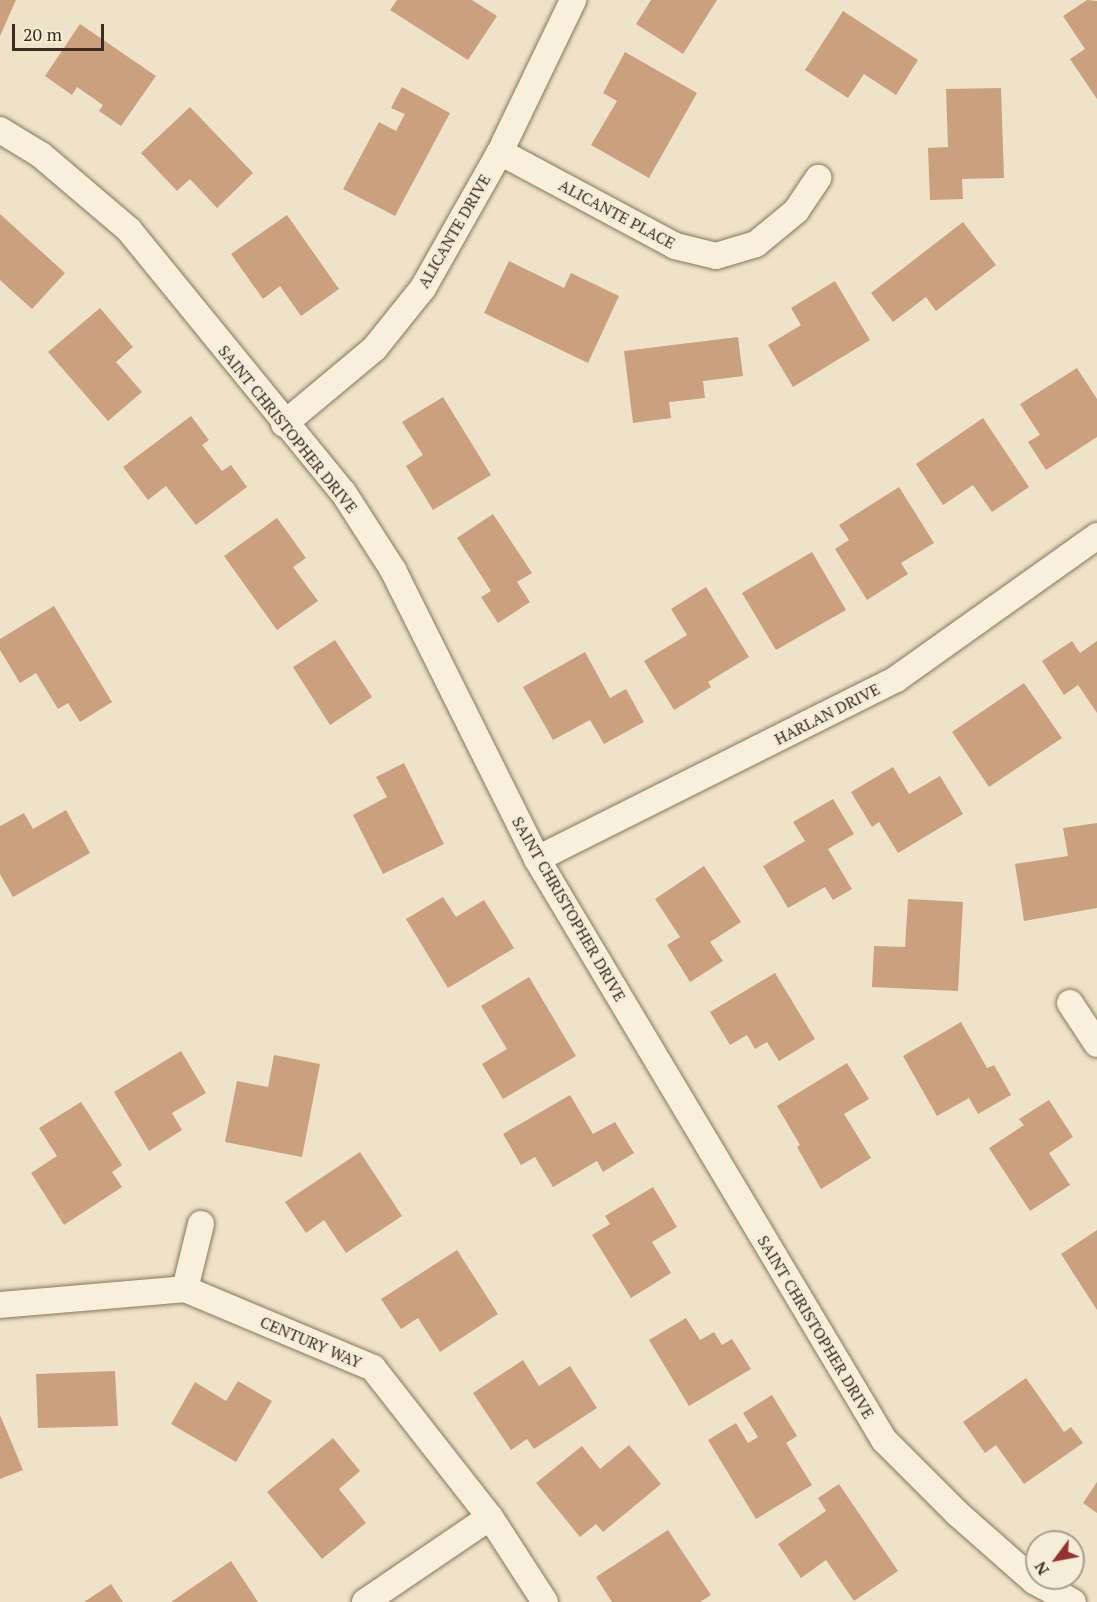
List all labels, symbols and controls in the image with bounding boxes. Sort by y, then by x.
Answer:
scale bar [15,12,106,50]
text: 20 m [23,22,62,46]
street label: ALICANTE DRIVE [414,171,494,291]
street label: ALICANTE PLACE [556,175,678,253]
street label: SAINT CHRISTOPHER DRIVE [214,341,362,517]
street label: HARLAN DRIVE [771,679,883,749]
street label: SAINT CHRISTOPHER DRIVE [508,813,630,1005]
street label: SAINT CHRISTOPHER DRIVE [754,1232,878,1422]
street label: CENTURY WAY [257,1312,365,1372]
north arrow [1025,1530,1085,1590]
text: N [1029,1558,1054,1579]

